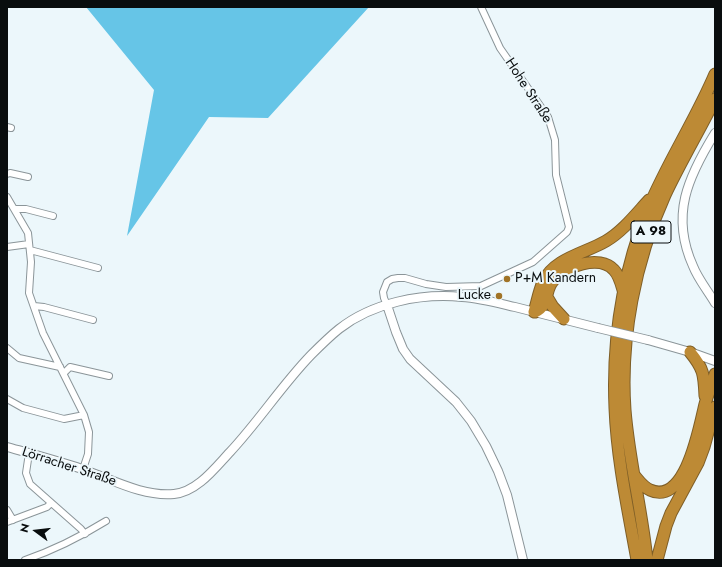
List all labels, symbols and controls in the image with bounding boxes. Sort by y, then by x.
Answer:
street label: Hohe Straße [501,55,555,127]
road number: A 98 [631,221,671,243]
place label: P+M Kandern [515,271,596,287]
marker: P+M Kandern [502,274,512,284]
place label: Lucke [458,288,491,304]
marker: Lucke [494,291,504,301]
street label: Lörracher Straße [20,444,118,490]
north arrow [16,511,56,551]
text: N [16,522,33,534]

